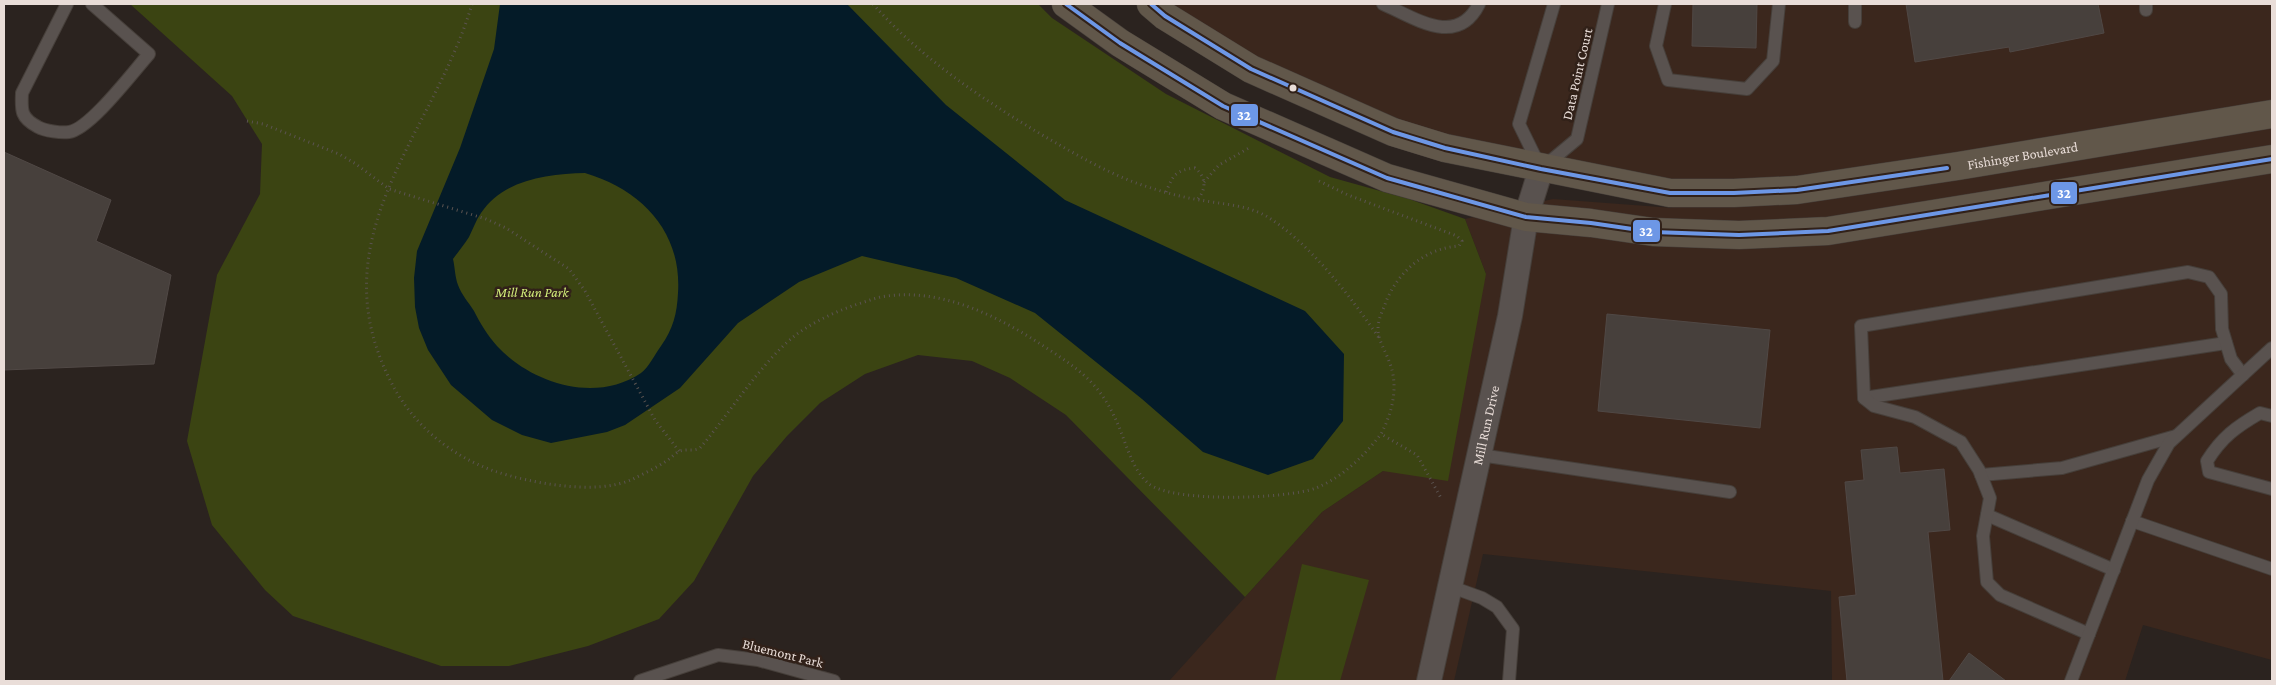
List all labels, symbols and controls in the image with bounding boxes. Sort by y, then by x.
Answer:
street label: Data Point Court [1559,26,1595,121]
unlabelled marker [1288,83,1298,93]
line badge: 32 [1230,103,1259,127]
text: 32 [1237,107,1251,123]
street label: Fishinger Boulevard [1966,138,2080,172]
line badge: 32 [2050,181,2078,205]
text: 32 [2057,185,2071,201]
line badge: 32 [1632,219,1661,243]
text: 32 [1639,223,1653,239]
park label: Mill Run Park [494,284,570,300]
street label: Mill Run Drive [1469,384,1502,466]
street label: Bluemont Park [741,635,825,671]

